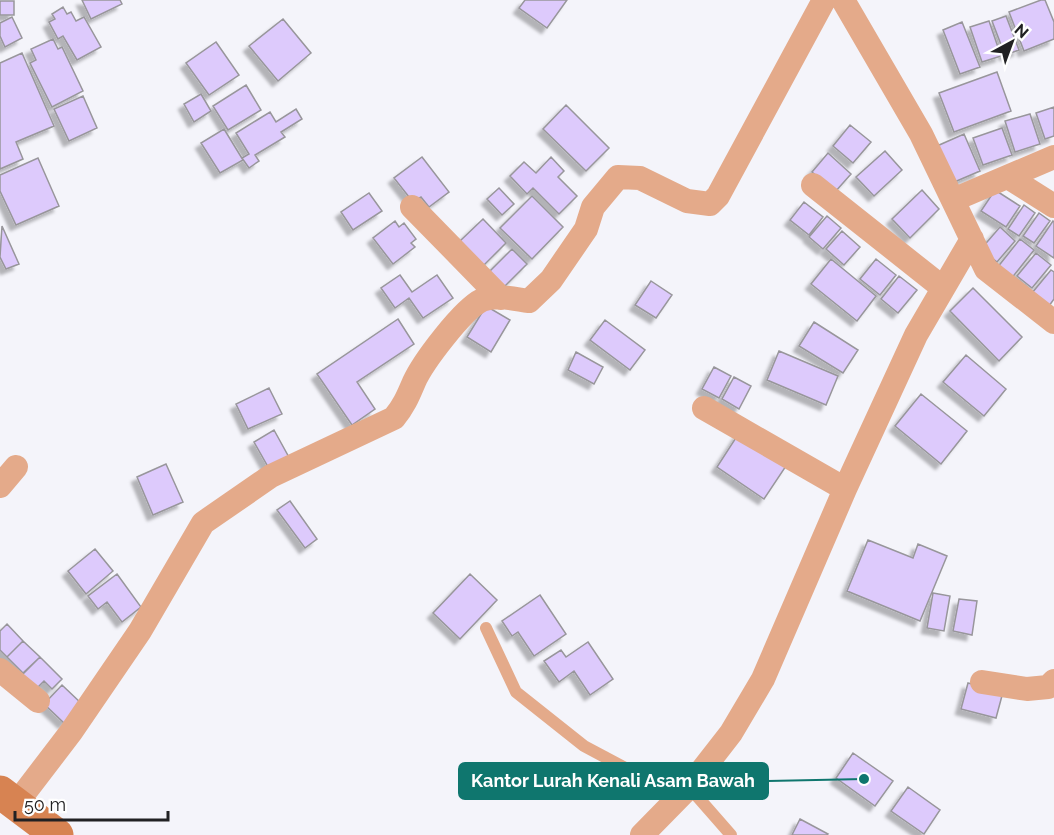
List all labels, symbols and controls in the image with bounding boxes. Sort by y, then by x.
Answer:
north arrow [982,12,1042,72]
text: N [1011,20,1032,42]
callout: Kantor Lurah Kenali Asam Bawah [459,763,768,799]
text: Kantor Lurah Kenali Asam Bawah [471,770,755,791]
scale bar [15,784,168,822]
text: 50 m [24,794,66,815]

